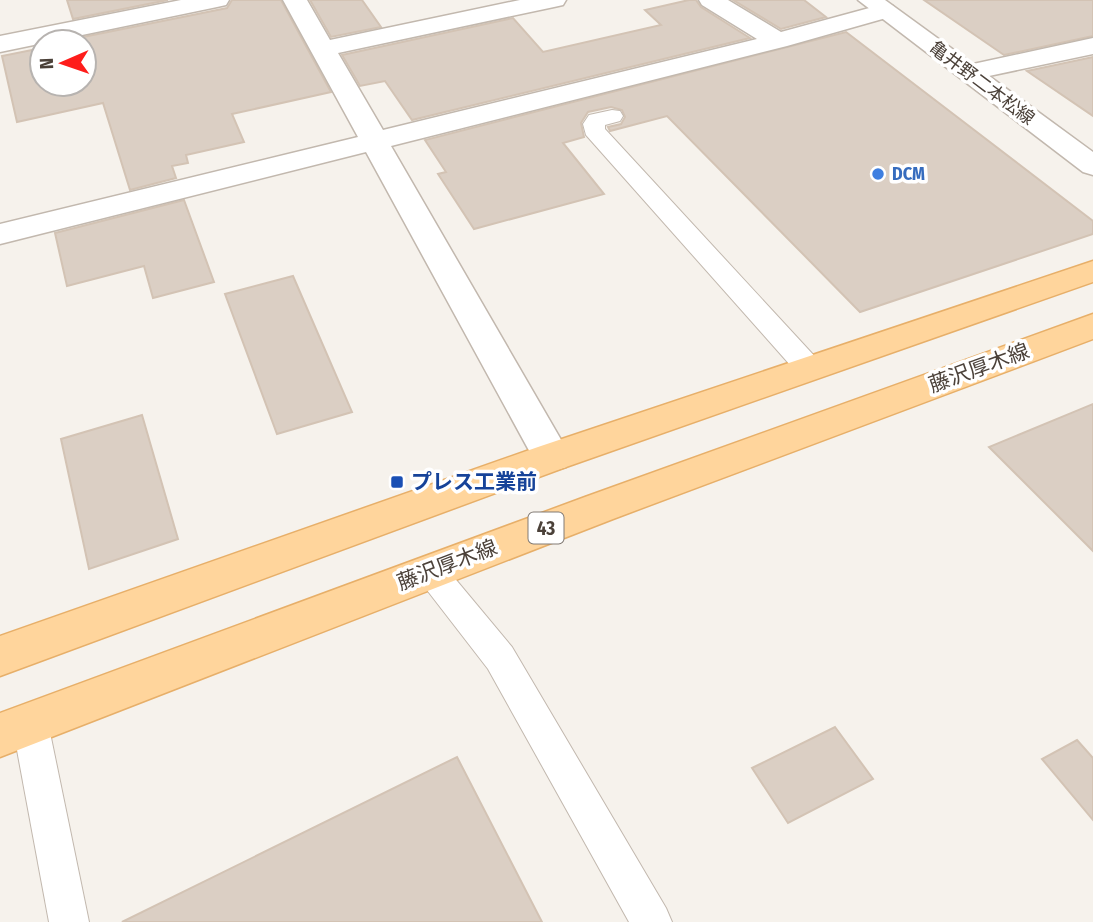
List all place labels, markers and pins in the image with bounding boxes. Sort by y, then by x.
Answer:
place label: DCM [892,163,925,185]
marker: DCM [870,166,886,182]
place label: プレス工業前 [411,469,537,495]
marker: プレス工業前 [389,474,405,490]

